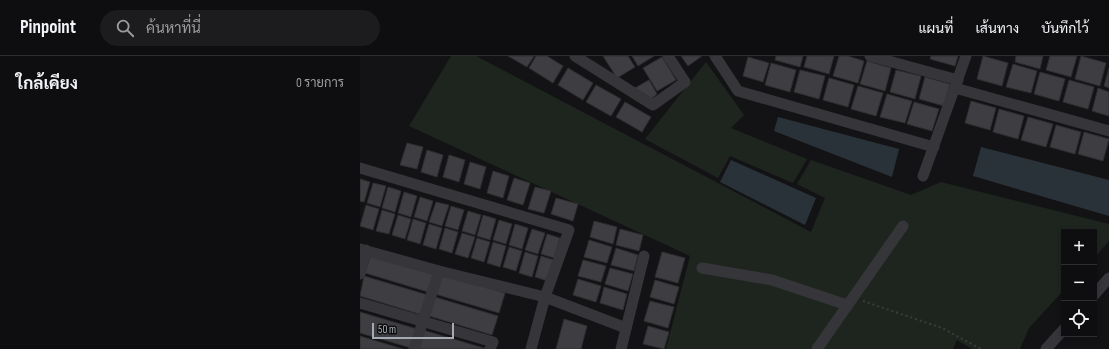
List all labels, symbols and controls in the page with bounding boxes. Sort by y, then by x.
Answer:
search box [100,10,380,46]
text: Pinpoint [20,16,76,39]
icon: search [114,17,136,39]
text: ค้นหาที่นี่ [146,19,201,38]
text: แผนที่ [918,20,953,37]
text: เส้นทาง [975,20,1019,37]
text: บันทึกไว้ [1041,20,1089,37]
text: ใกล้เคียง [16,74,78,94]
text: 0 รายการ [296,75,344,91]
map controls [1061,229,1097,337]
button: + [1061,229,1097,265]
button: − [1061,265,1097,301]
button: locate [1061,301,1097,337]
scale bar [372,321,454,340]
text: 50 m [378,323,396,336]

